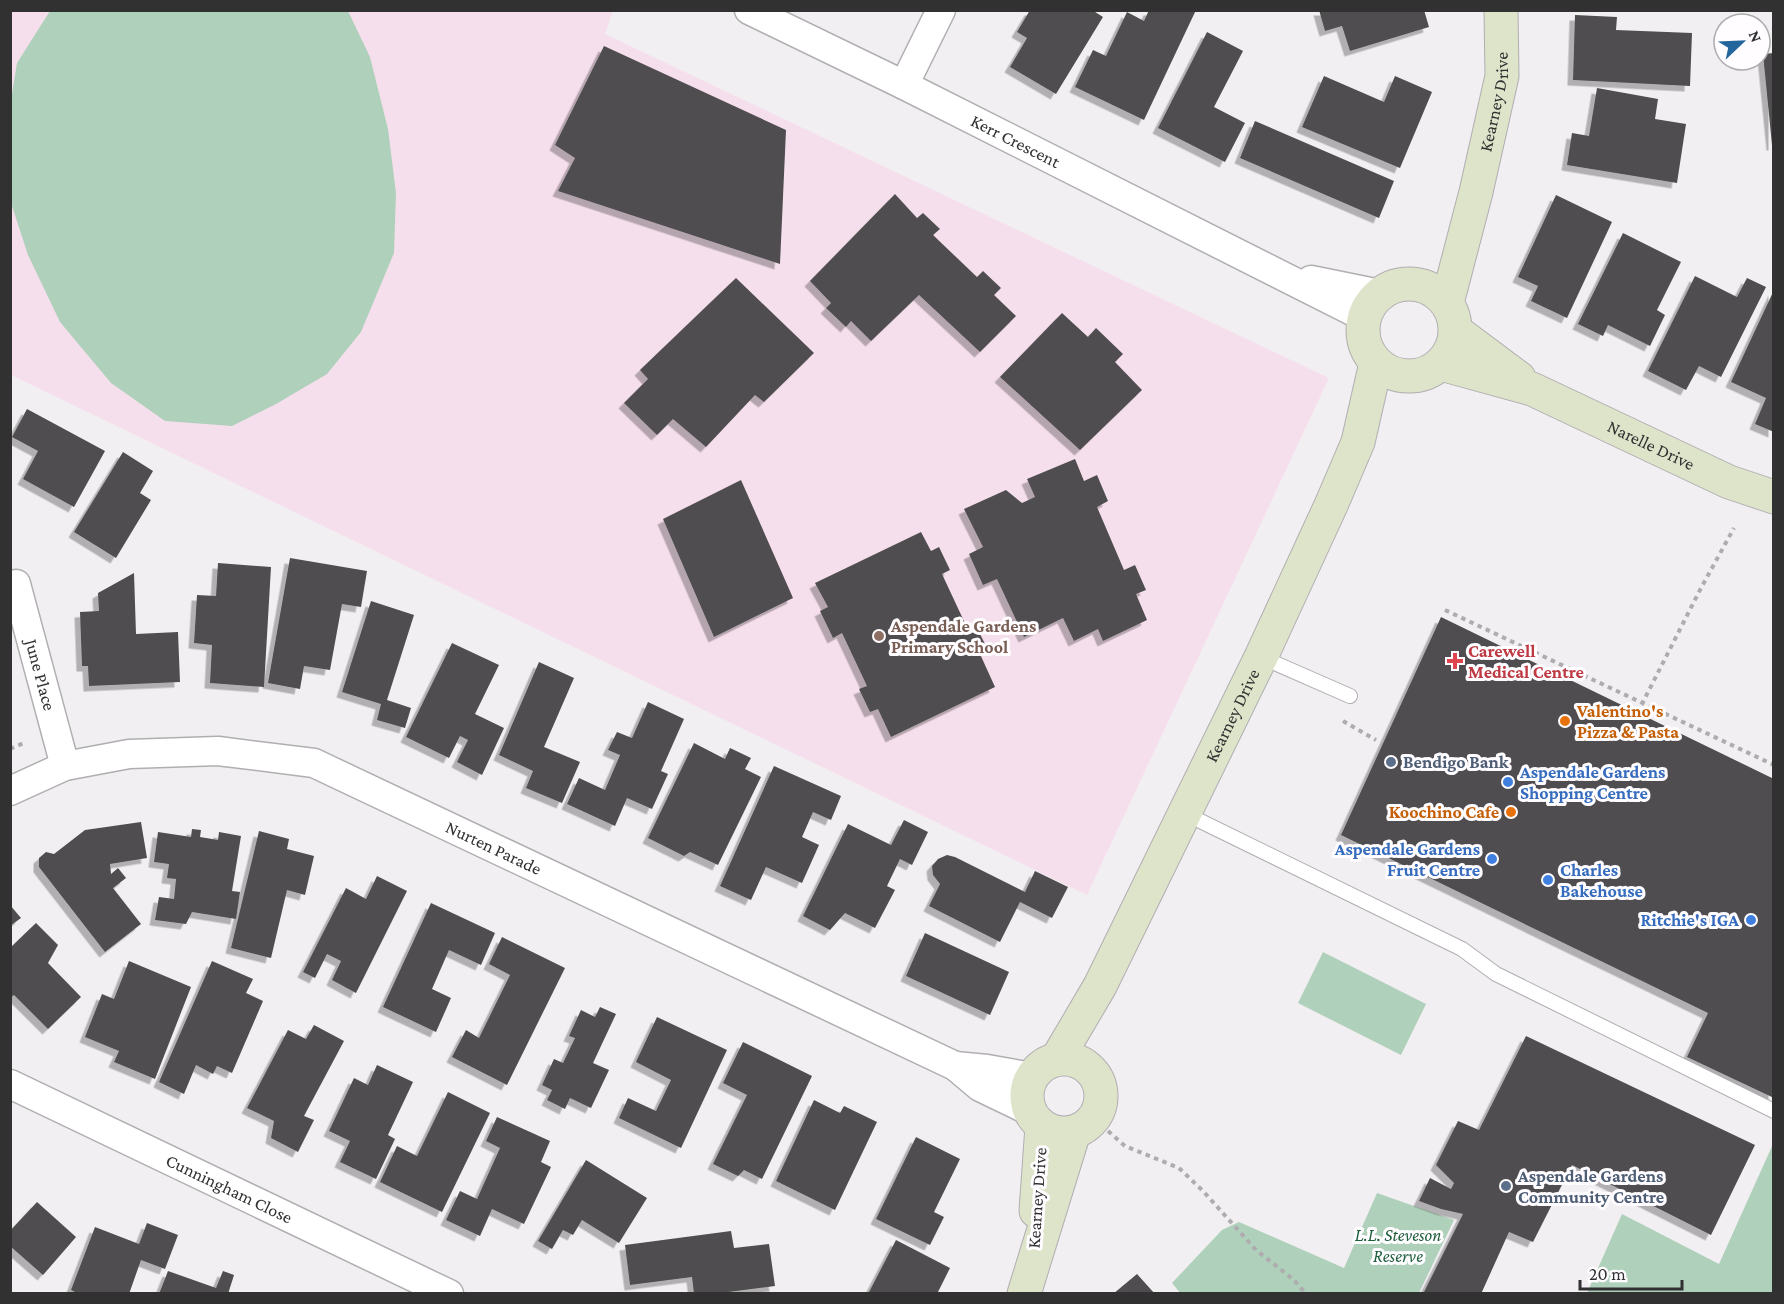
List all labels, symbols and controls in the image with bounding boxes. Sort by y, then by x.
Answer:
north arrow [1712,12,1772,72]
text: N [1745,28,1765,45]
street label: Kearney Drive [1475,52,1512,154]
street label: Kerr Crescent [968,110,1064,172]
street label: Narelle Drive [1604,416,1698,474]
place label: Aspendale Gardens Primary School [890,616,1036,657]
marker: Aspendale Gardens Primary School [872,629,886,643]
street label: June Place [21,635,60,713]
place label: Carewell Medical Centre [1468,641,1584,682]
marker: Carewell Medical Centre [1446,652,1464,670]
street label: Kearney Drive [1201,665,1264,765]
place label: Valentino's Pizza & Pasta [1576,701,1679,742]
marker: Valentino's Pizza & Pasta [1558,714,1572,728]
place label: Bendigo Bank [1403,752,1509,772]
marker: Bendigo Bank [1384,755,1398,769]
place label: Aspendale Gardens Shopping Centre [1519,762,1665,803]
marker: Aspendale Gardens Shopping Centre [1501,775,1515,789]
place label: Koochino Cafe [1389,802,1499,822]
marker: Koochino Cafe [1504,805,1518,819]
street label: Nurten Parade [443,817,545,879]
place label: Aspendale Gardens Fruit Centre [1334,839,1480,880]
marker: Aspendale Gardens Fruit Centre [1485,852,1499,866]
place label: Charles Bakehouse [1560,860,1643,901]
marker: Charles Bakehouse [1541,873,1555,887]
place label: Ritchie's IGA [1640,910,1739,930]
marker: Ritchie's IGA [1744,913,1758,927]
street label: Kearney Drive [1023,1147,1051,1249]
street label: Cunningham Close [163,1150,296,1228]
place label: Aspendale Gardens Community Centre [1517,1166,1664,1207]
marker: Aspendale Gardens Community Centre [1499,1179,1513,1193]
park label: L.L. Steveson Reserve [1355,1225,1441,1266]
scale bar [1580,1253,1682,1291]
text: 20 m [1589,1264,1626,1284]

